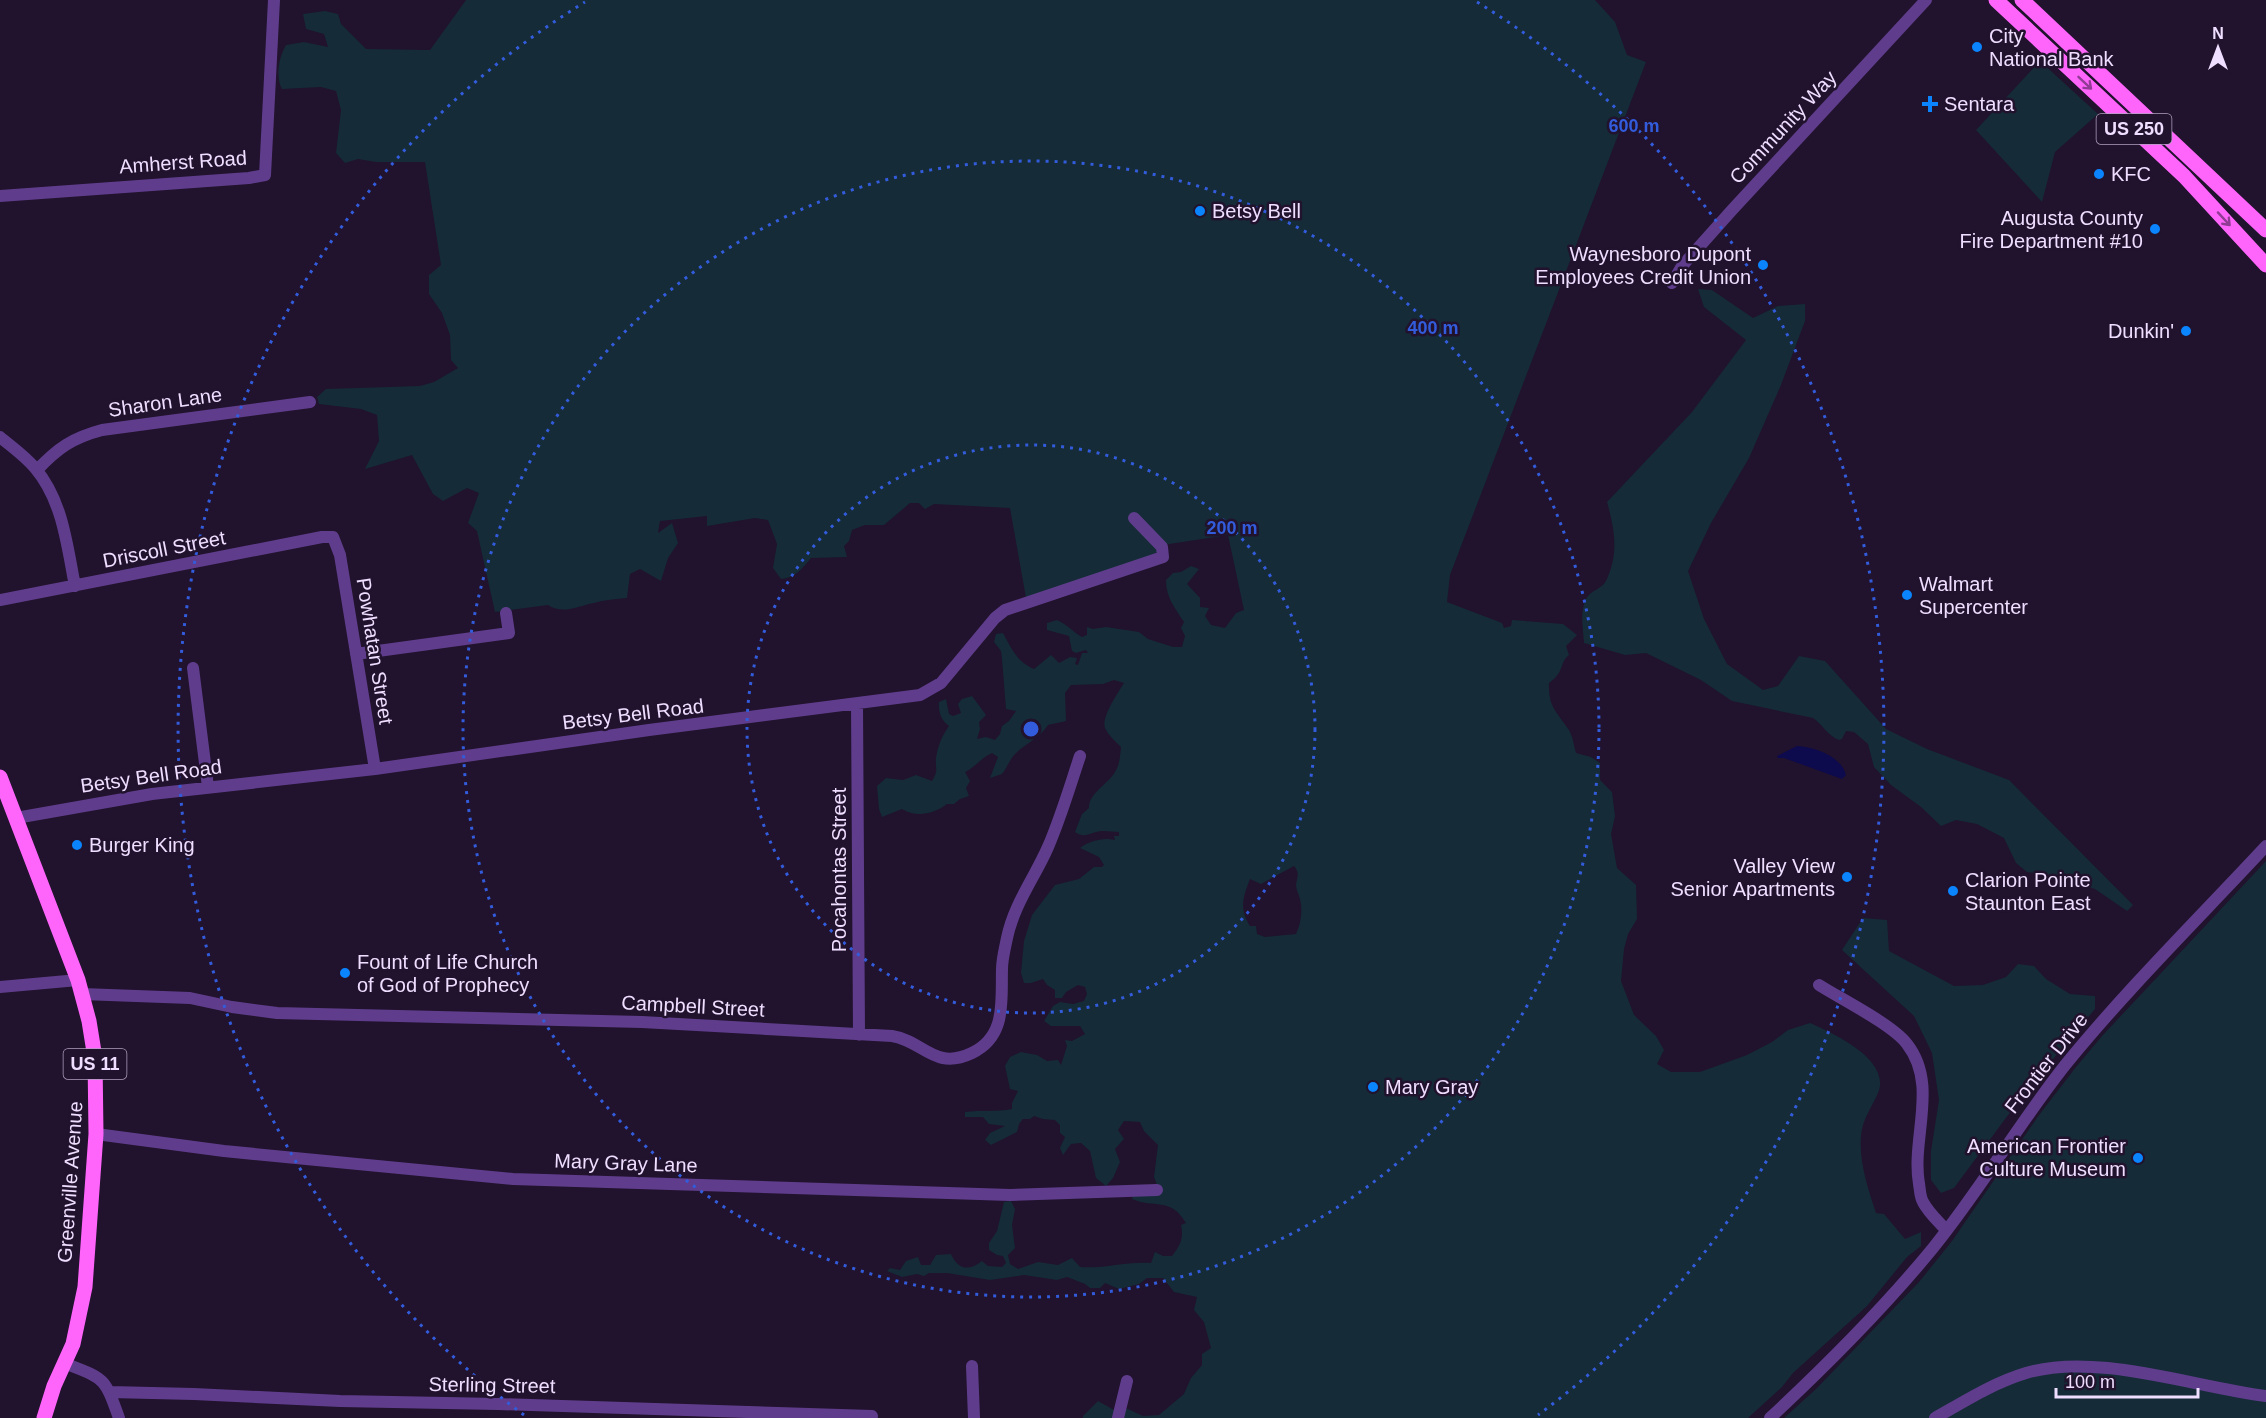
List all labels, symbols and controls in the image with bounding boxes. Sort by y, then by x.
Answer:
north arrow [2188,18,2248,78]
place label: City National Bank [1989,25,2115,70]
text: N [2212,25,2224,42]
marker: City National Bank [1970,40,1984,54]
street label: Community Way [1725,66,1841,188]
one-way arrow [2077,76,2092,90]
place label: Sentara [1944,93,2015,115]
marker: Sentara [1921,95,1939,113]
road number: US 250 [2096,114,2172,144]
text: 600 m [1608,116,1660,136]
street label: Amherst Road [118,147,248,177]
place label: KFC [2111,163,2151,185]
marker: KFC [2092,167,2106,181]
place label: Betsy Bell [1212,200,1301,222]
marker: Betsy Bell [1193,204,1207,218]
place label: Augusta County Fire Department #10 [1960,207,2143,252]
one-way arrow [2217,211,2231,226]
marker: Augusta County Fire Department #10 [2148,222,2162,236]
place label: Waynesboro Dupont Employees Credit Union [1535,243,1751,288]
marker: Waynesboro Dupont Employees Credit Union [1756,258,1770,272]
text: 400 m [1407,318,1459,338]
place label: Dunkin' [2108,320,2174,342]
marker: Dunkin' [2179,324,2193,338]
street label: Sharon Lane [107,383,223,421]
text: 200 m [1206,518,1258,538]
street label: Driscoll Street [101,526,228,572]
place label: Walmart Supercenter [1919,573,2028,618]
street label: Powhatan Street [353,576,397,726]
marker: Walmart Supercenter [1900,588,1914,602]
street label: Betsy Bell Road [561,694,705,734]
centre of rings [1021,719,1041,739]
street label: Betsy Bell Road [79,755,223,797]
street label: Pocahontas Street [828,787,850,952]
place label: Burger King [89,834,195,856]
marker: Burger King [70,838,84,852]
place label: Valley View Senior Apartments [1670,855,1836,900]
place label: Clarion Pointe Staunton East [1965,869,2091,914]
marker: Valley View Senior Apartments [1840,870,1854,884]
marker: Clarion Pointe Staunton East [1946,884,1960,898]
place label: Fount of Life Church of God of Prophecy [357,951,538,996]
marker: Fount of Life Church of God of Prophecy [338,966,352,980]
street label: Campbell Street [621,991,766,1021]
street label: Frontier Drive [2000,1008,2092,1118]
road number: US 11 [64,1049,127,1079]
place label: Mary Gray [1385,1076,1478,1098]
marker: Mary Gray [1366,1080,1380,1094]
street label: Greenville Avenue [53,1100,87,1264]
place label: American Frontier Culture Museum [1967,1135,2126,1180]
street label: Mary Gray Lane [554,1150,698,1176]
marker: American Frontier Culture Museum [2131,1151,2145,1165]
scale bar [2056,1361,2198,1399]
text: 100 m [2065,1372,2115,1392]
street label: Sterling Street [428,1373,556,1397]

